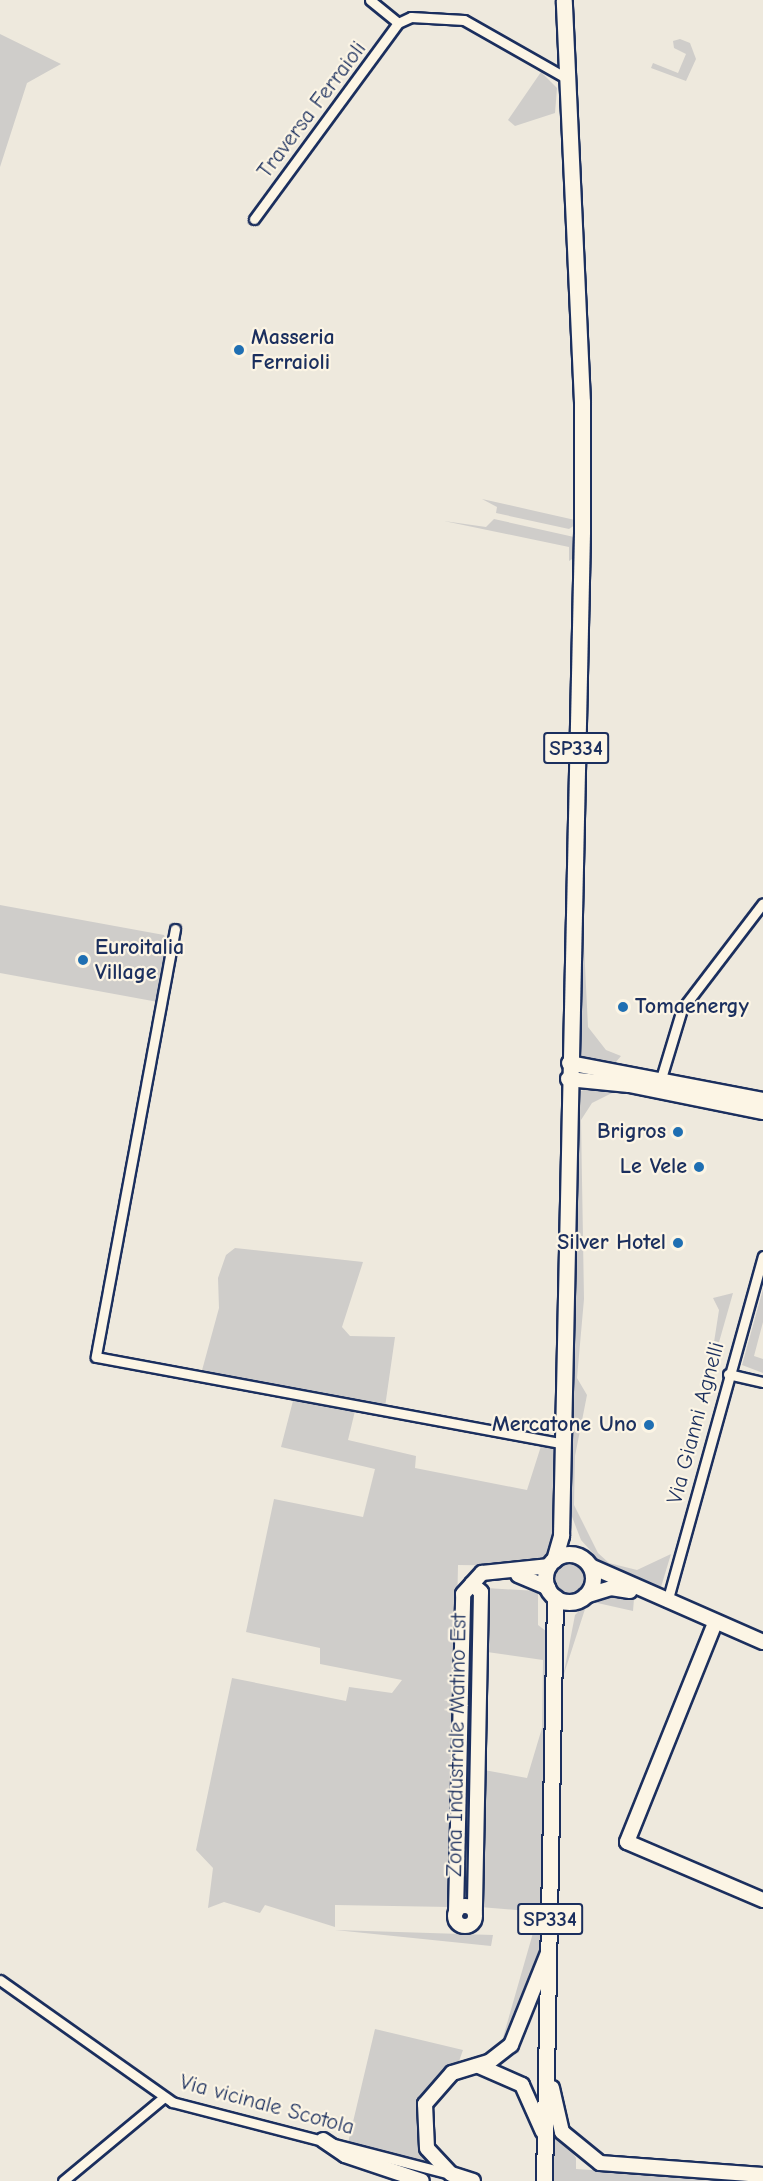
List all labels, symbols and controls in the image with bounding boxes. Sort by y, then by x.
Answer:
street label: Traversa Ferraioli [252,36,372,184]
place label: Masseria Ferraioli [251,324,335,376]
marker: Masseria Ferraioli [232,343,246,357]
road number: SP334 [543,730,609,766]
place label: Euroitalia Village [95,934,184,986]
marker: Euroitalia Village [76,953,90,967]
place label: Tomaenergy [635,994,749,1020]
marker: Tomaenergy [616,1000,630,1014]
place label: Brigros [597,1119,666,1145]
marker: Brigros [671,1125,685,1139]
place label: Le Vele [620,1154,687,1180]
marker: Le Vele [692,1160,706,1174]
place label: Silver Hotel [557,1230,666,1256]
marker: Silver Hotel [671,1236,685,1250]
street label: Via Gianni Agnelli [662,1339,730,1507]
place label: Mercatone Uno [492,1412,637,1438]
marker: Mercatone Uno [642,1418,656,1432]
street label: Zona Industriale Matino Est [442,1613,472,1877]
road number: SP334 [517,1901,583,1937]
street label: Via vicinale Scotola [177,2069,357,2141]

